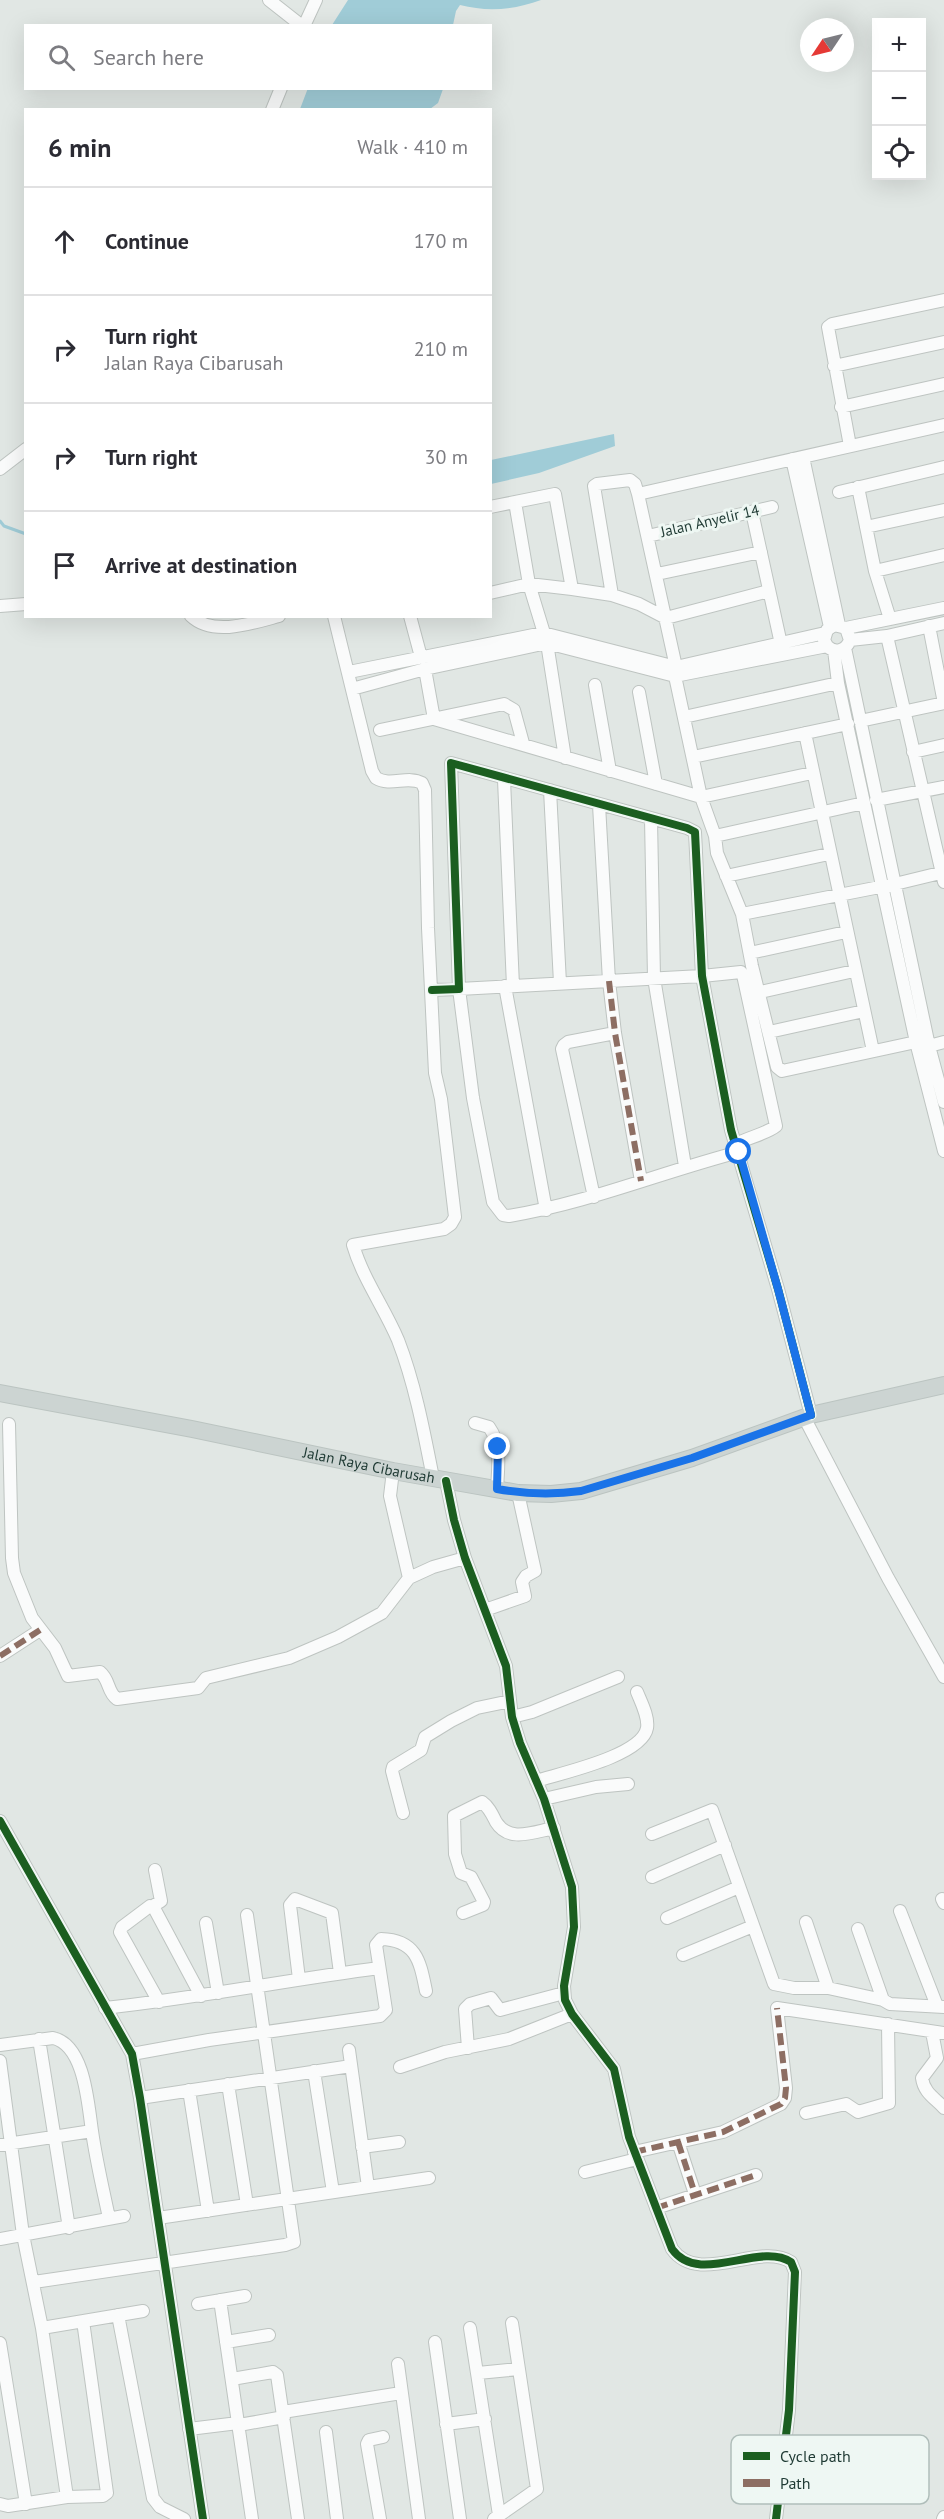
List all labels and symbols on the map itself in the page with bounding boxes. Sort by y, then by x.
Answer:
north arrow [800,18,854,72]
street label: Jalan Anyelir 14 [658,500,761,541]
route start [725,1138,751,1164]
route end [484,1433,510,1459]
street label: Jalan Raya Cibarusah [300,1442,436,1487]
legend [731,2435,929,2504]
text: Cycle path [780,2446,851,2466]
text: Path [780,2473,811,2493]

